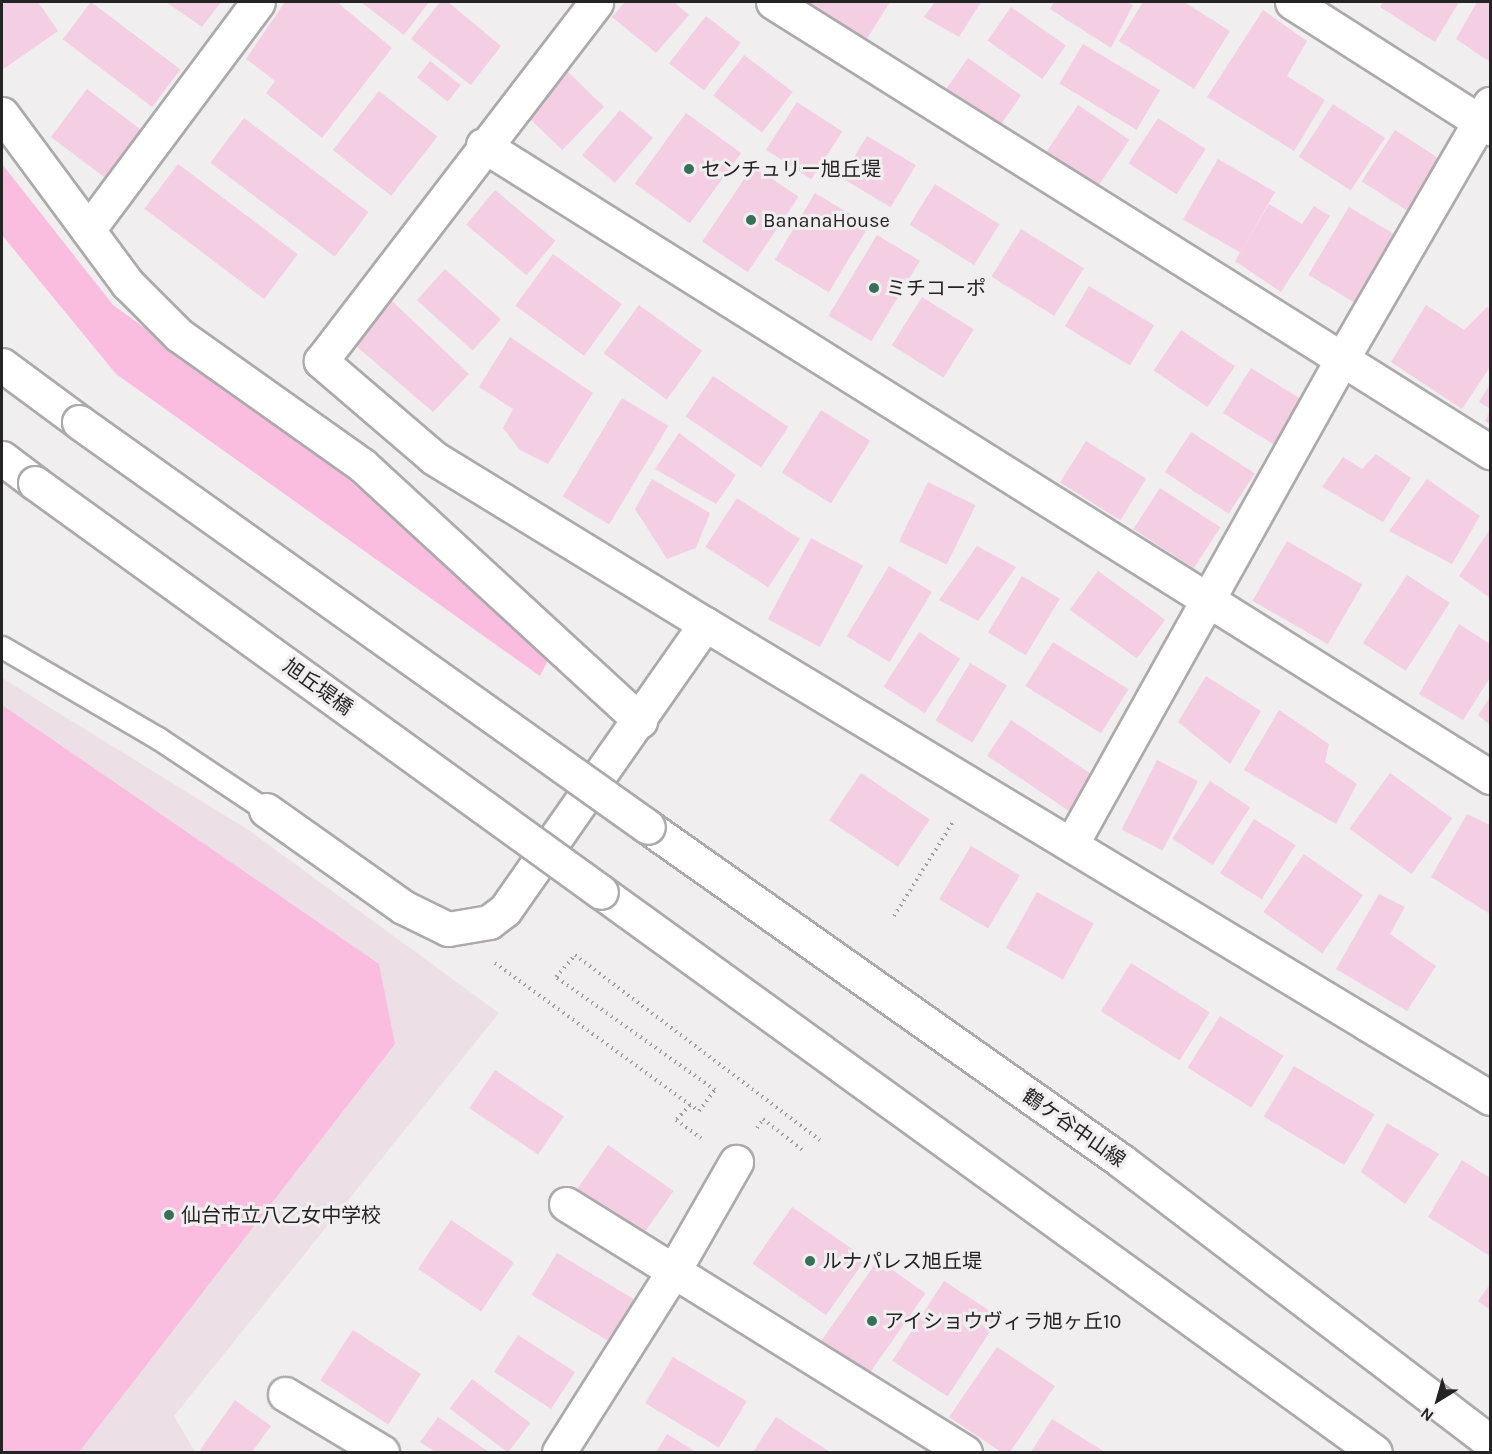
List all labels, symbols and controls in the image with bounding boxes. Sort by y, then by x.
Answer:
place label: センチュリー旭丘堤 [701,157,881,181]
marker: センチュリー旭丘堤 [682,162,696,176]
place label: BananaHouse [763,208,890,232]
marker: BananaHouse [744,213,758,227]
place label: ミチコーポ [886,276,986,300]
marker: ミチコーポ [867,281,881,295]
street label: 旭丘堤橋 [279,654,357,720]
street label: 鶴ケ谷中山線 [1018,1084,1130,1172]
place label: 仙台市立八乙女中学校 [181,1203,381,1227]
marker: 仙台市立八乙女中学校 [162,1208,176,1222]
place label: ルナパレス旭丘堤 [822,1249,982,1273]
marker: ルナパレス旭丘堤 [803,1254,817,1268]
place label: アイショウヴィラ旭ヶ丘10 [884,1309,1122,1333]
marker: アイショウヴィラ旭ヶ丘10 [865,1314,879,1328]
north arrow [1408,1370,1468,1430]
text: N [1417,1404,1437,1426]

